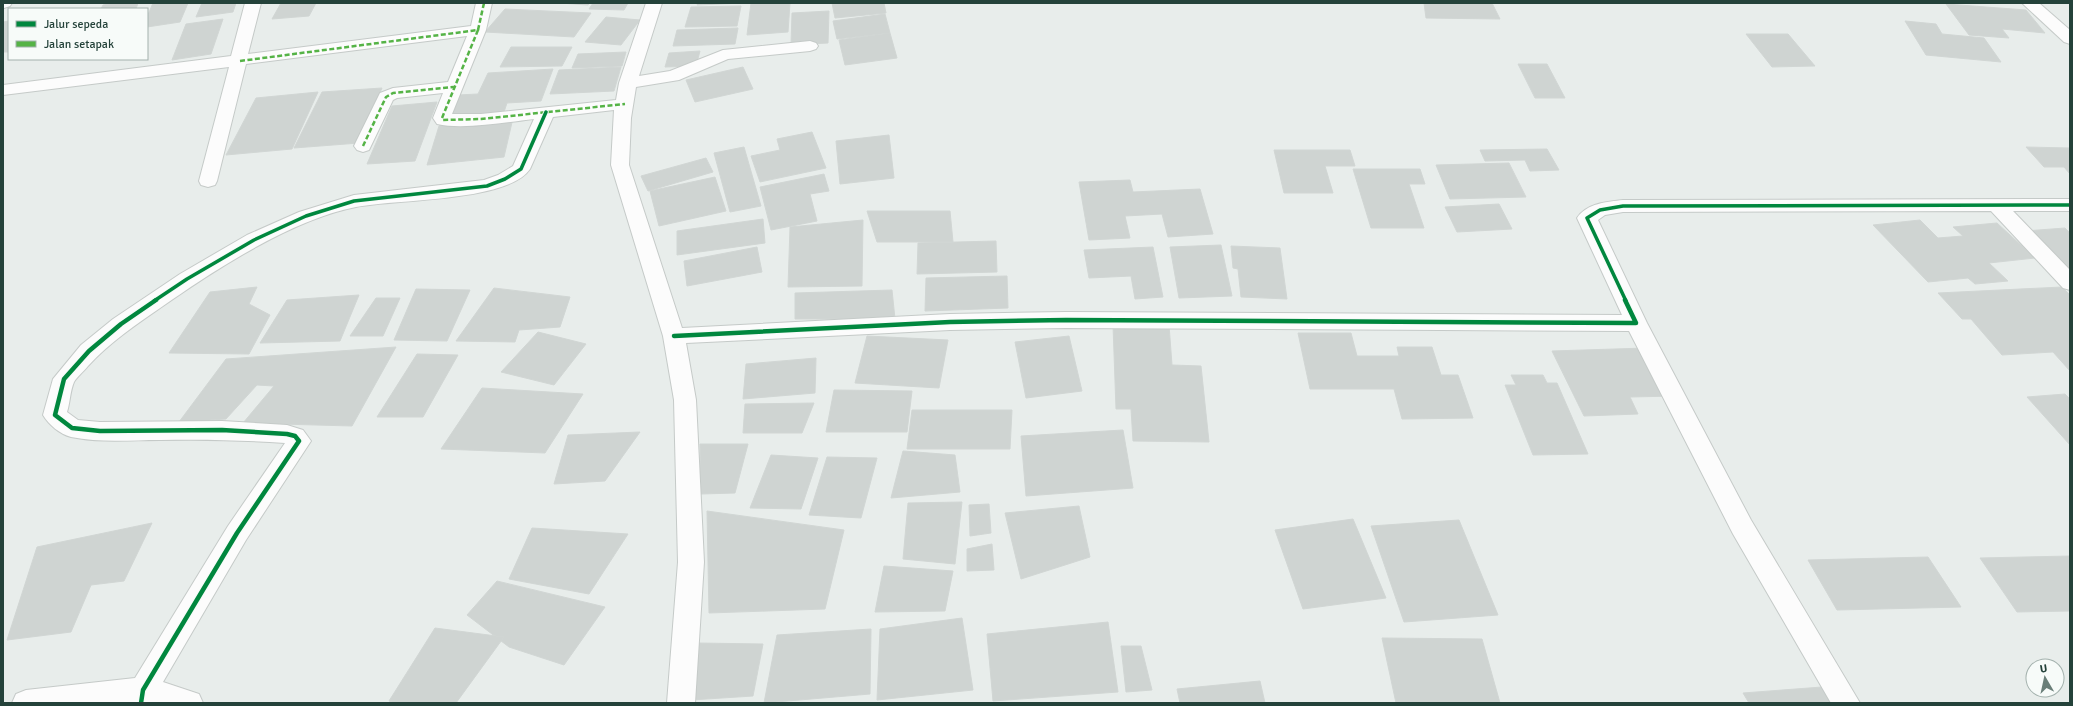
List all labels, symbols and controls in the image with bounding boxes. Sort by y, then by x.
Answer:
legend [8,8,148,60]
text: Jalur sepeda [44,17,108,32]
text: Jalan setapak [44,37,114,52]
north arrow [2025,658,2065,698]
text: U [2039,662,2048,676]

